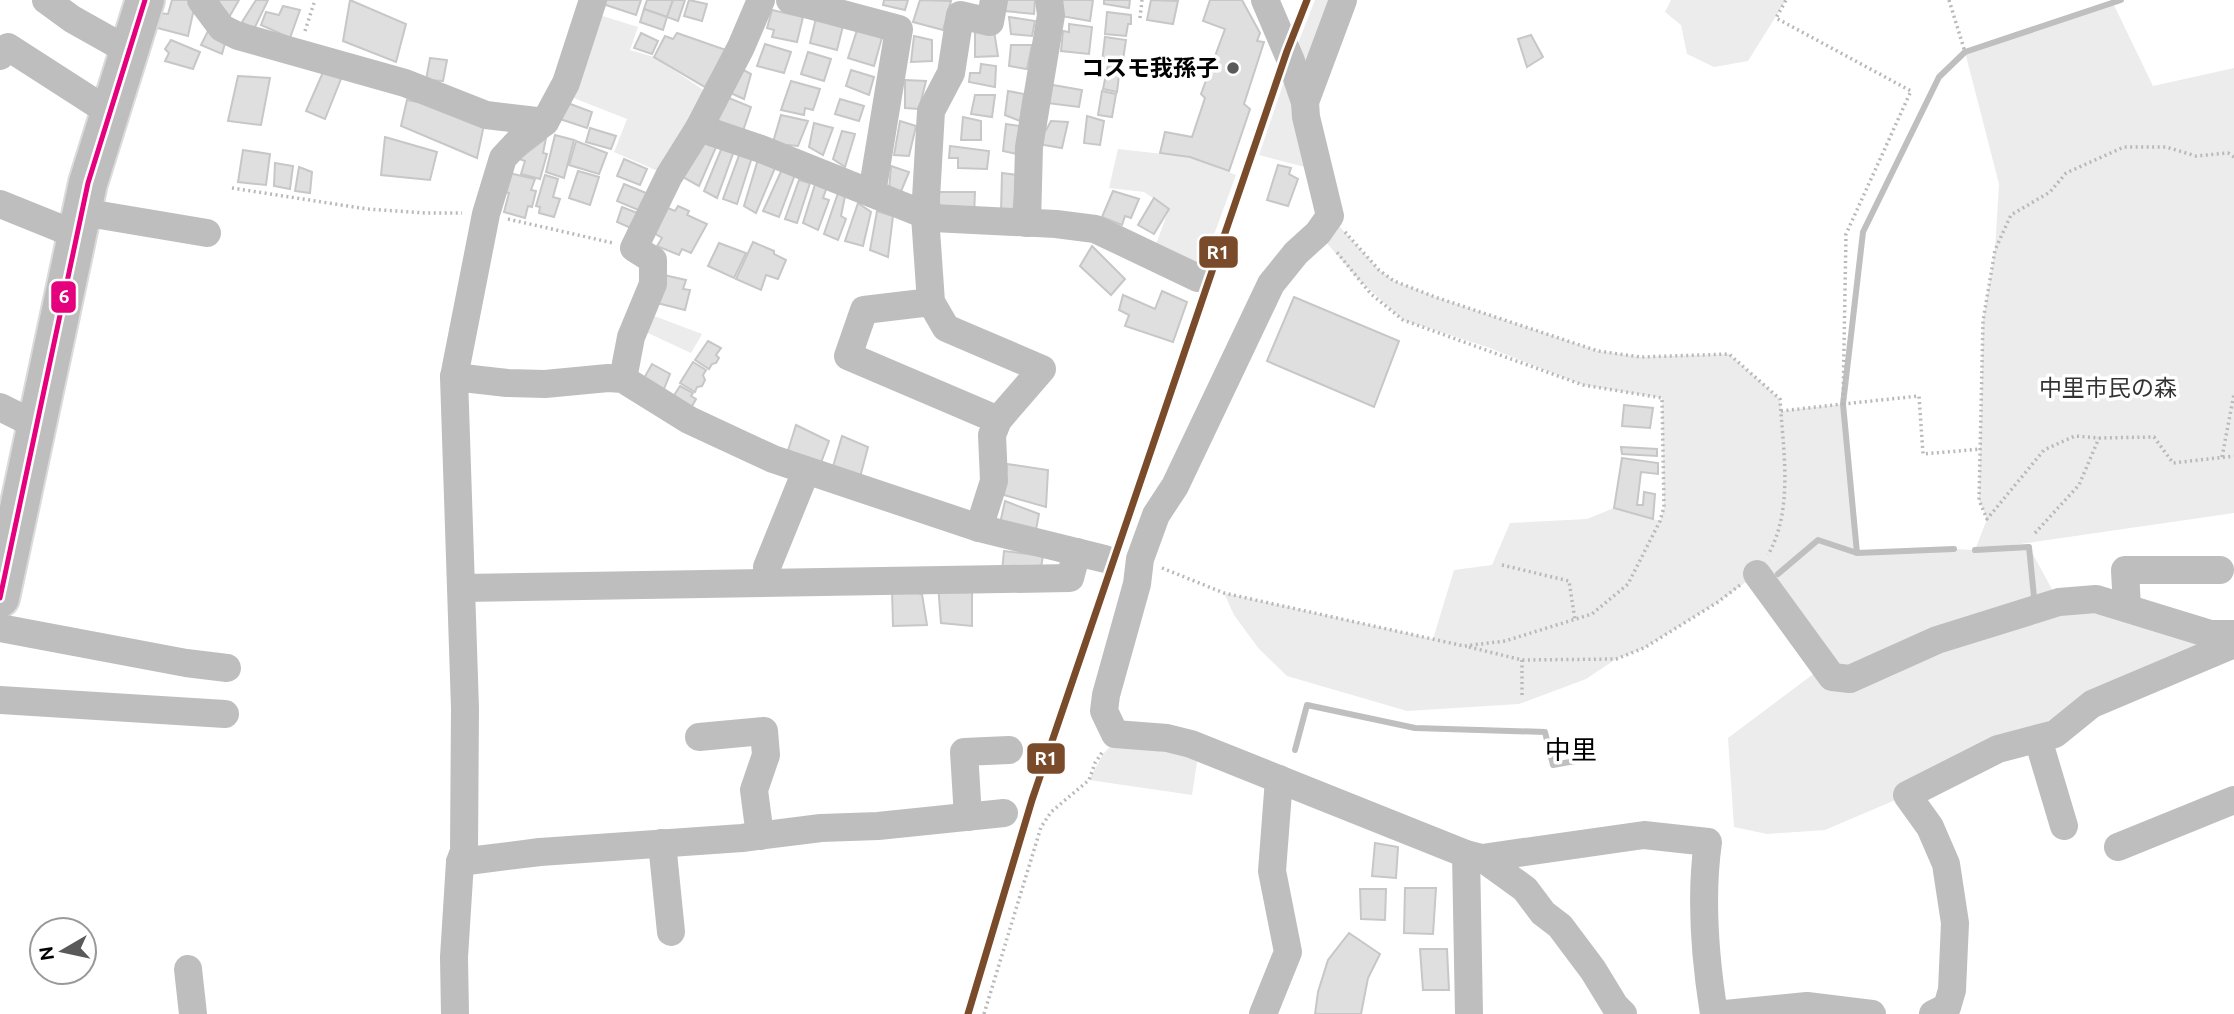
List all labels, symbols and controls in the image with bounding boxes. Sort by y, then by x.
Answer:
place label: コスモ我孫子 [1081,55,1219,80]
marker: コスモ我孫子 [1225,60,1241,76]
line badge: R1 [1198,235,1239,269]
text: R1 [1206,241,1230,263]
line badge: 6 [50,280,77,314]
text: 6 [59,285,69,307]
park label: 中里市民の森 [2039,375,2177,400]
district label: 中里 [1545,735,1597,764]
line badge: R1 [1026,742,1066,775]
text: R1 [1034,747,1058,769]
north arrow [28,916,98,986]
text: N [34,945,58,962]

